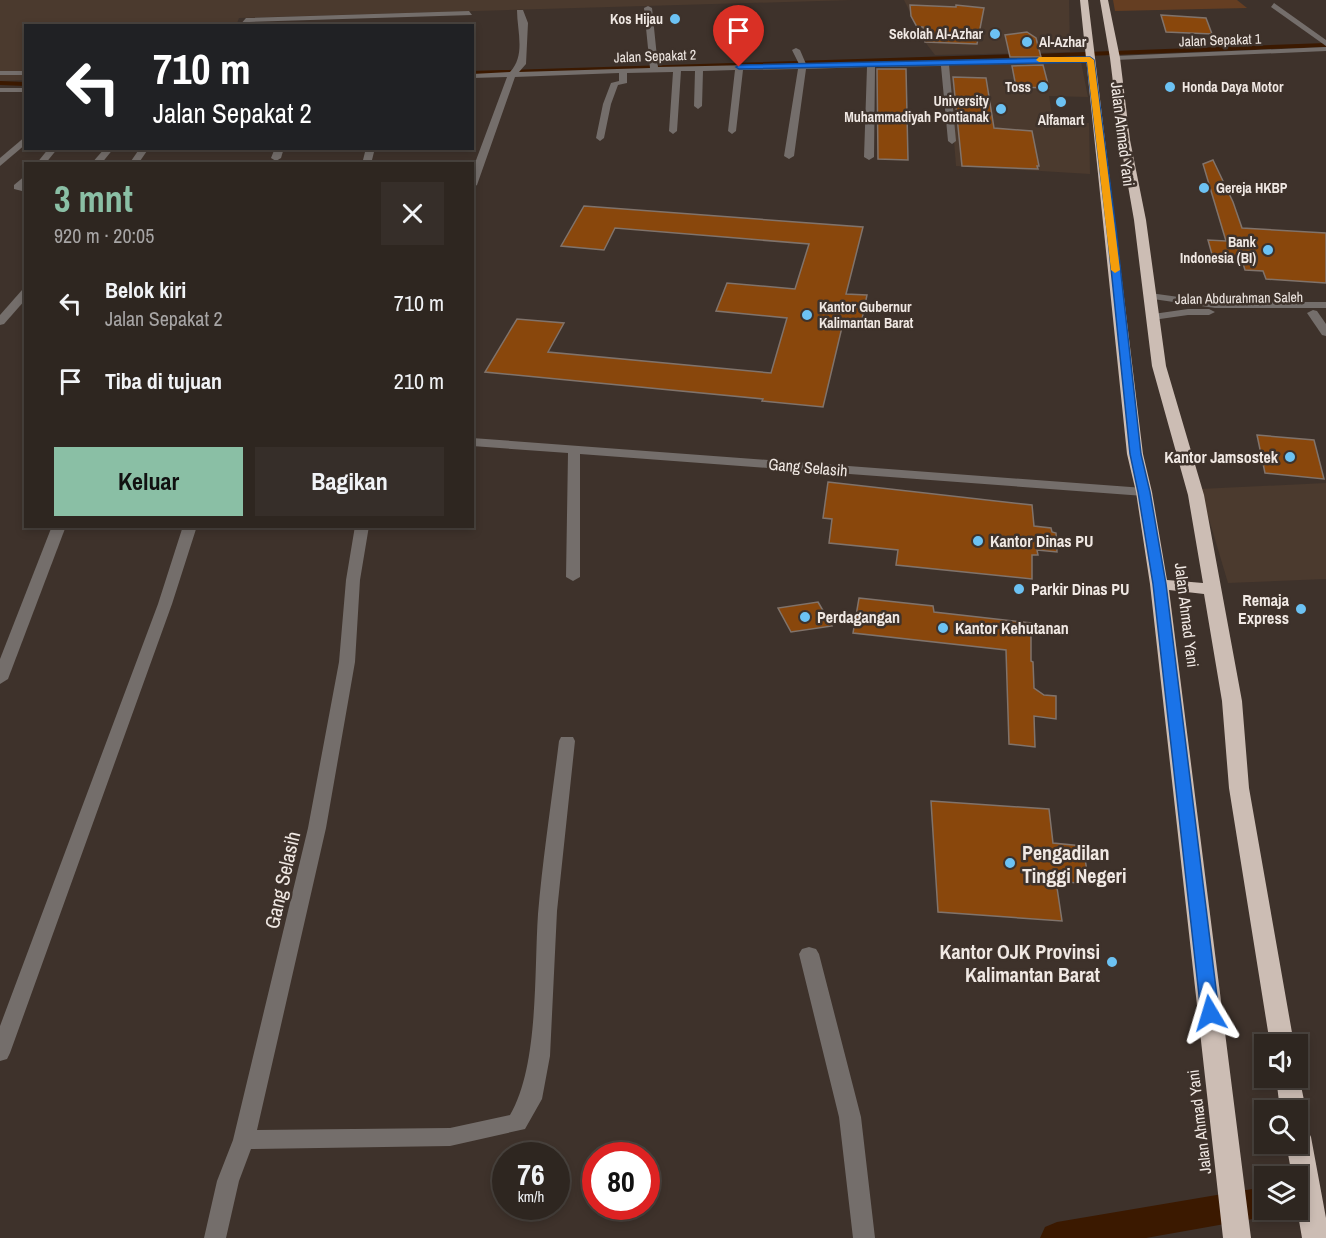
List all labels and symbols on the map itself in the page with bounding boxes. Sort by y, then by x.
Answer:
pin [713,5,764,67]
place label: Kos Hijau [610,10,663,28]
marker: Kos Hijau [668,12,682,26]
place label: Sekolah Al-Azhar [889,25,984,43]
marker: Sekolah Al-Azhar [988,27,1002,41]
street label: Jalan Sepakat 1 [1179,30,1262,50]
place label: Al-Azhar [1039,33,1087,51]
marker: Al-Azhar [1020,35,1034,49]
street label: Jalan Sepakat 2 [614,46,696,66]
place label: Toss [1005,78,1031,96]
place label: Honda Daya Motor [1182,78,1284,96]
marker: Toss [1036,80,1050,94]
street label: Jalan Ahmad Yani [1106,80,1140,188]
marker: Honda Daya Motor [1163,80,1177,94]
place label: University Muhammadiyah Pontianak [844,92,990,126]
marker: Alfamart [1054,95,1068,109]
marker: University Muhammadiyah Pontianak [994,102,1008,116]
place label: Alfamart [1038,111,1084,129]
place label: Gereja HKBP [1216,179,1288,197]
marker: Gereja HKBP [1197,181,1211,195]
place label: Bank Indonesia (BI) [1180,233,1257,267]
marker: Bank Indonesia (BI) [1261,243,1275,257]
street label: Jalan Abdurahman Saleh [1175,288,1303,308]
place label: Kantor Gubernur Kalimantan Barat [819,298,914,332]
marker: Kantor Gubernur Kalimantan Barat [800,308,814,322]
place label: Kantor Jamsostek [1164,446,1279,468]
marker: Kantor Jamsostek [1283,450,1297,464]
street label: Gang Selasih [767,453,849,481]
place label: Kantor Dinas PU [990,530,1094,552]
marker: Kantor Dinas PU [971,534,985,548]
street label: Jalan Ahmad Yani [1170,561,1204,669]
place label: Parkir Dinas PU [1031,578,1129,600]
marker: Parkir Dinas PU [1012,582,1026,596]
place label: Remaja Express [1238,589,1290,629]
marker: Remaja Express [1294,602,1308,616]
place label: Perdagangan [817,606,900,628]
marker: Perdagangan [798,610,812,624]
place label: Kantor Kehutanan [955,617,1069,639]
marker: Kantor Kehutanan [936,621,950,635]
street label: Gang Selasih [258,829,306,931]
place label: Pengadilan Tinggi Negeri [1022,839,1127,889]
marker: Pengadilan Tinggi Negeri [1003,856,1017,870]
place label: Kantor OJK Provinsi Kalimantan Barat [940,938,1101,988]
marker: Kantor OJK Provinsi Kalimantan Barat [1105,955,1119,969]
position arrow [1178,981,1242,1045]
street label: Jalan Ahmad Yani [1182,1068,1216,1176]
speed limit sign: 80 [582,1142,660,1220]

